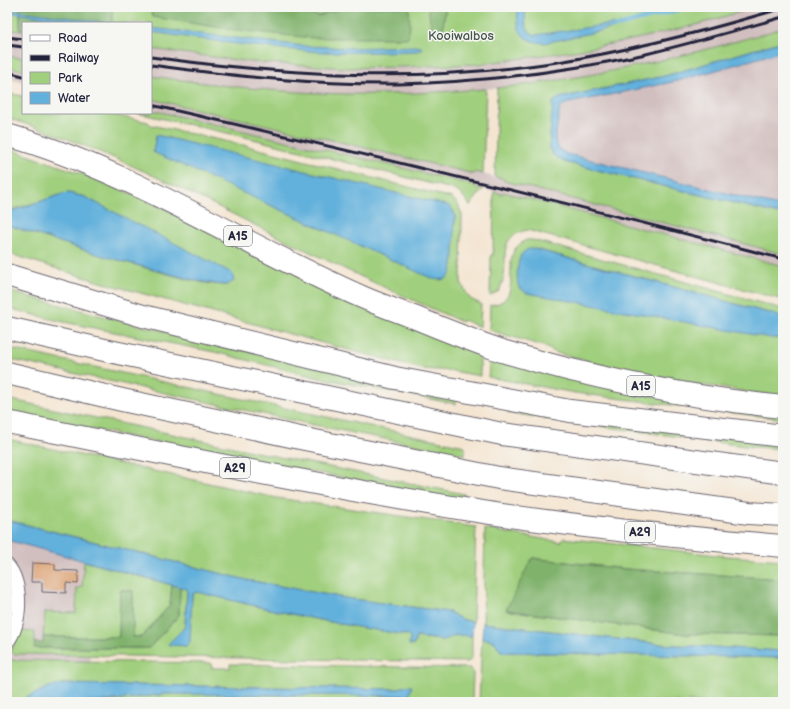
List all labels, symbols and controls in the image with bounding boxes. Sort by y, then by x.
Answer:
legend [22,22,152,114]
park label: Kooiwalbos [428,28,495,44]
text: Road [58,31,87,46]
text: Railway [58,51,100,66]
text: Park [58,71,82,86]
text: Water [58,91,90,106]
road number: A15 [224,226,252,246]
road number: A15 [627,376,655,396]
road number: A29 [220,458,250,478]
road number: A29 [625,522,655,542]

